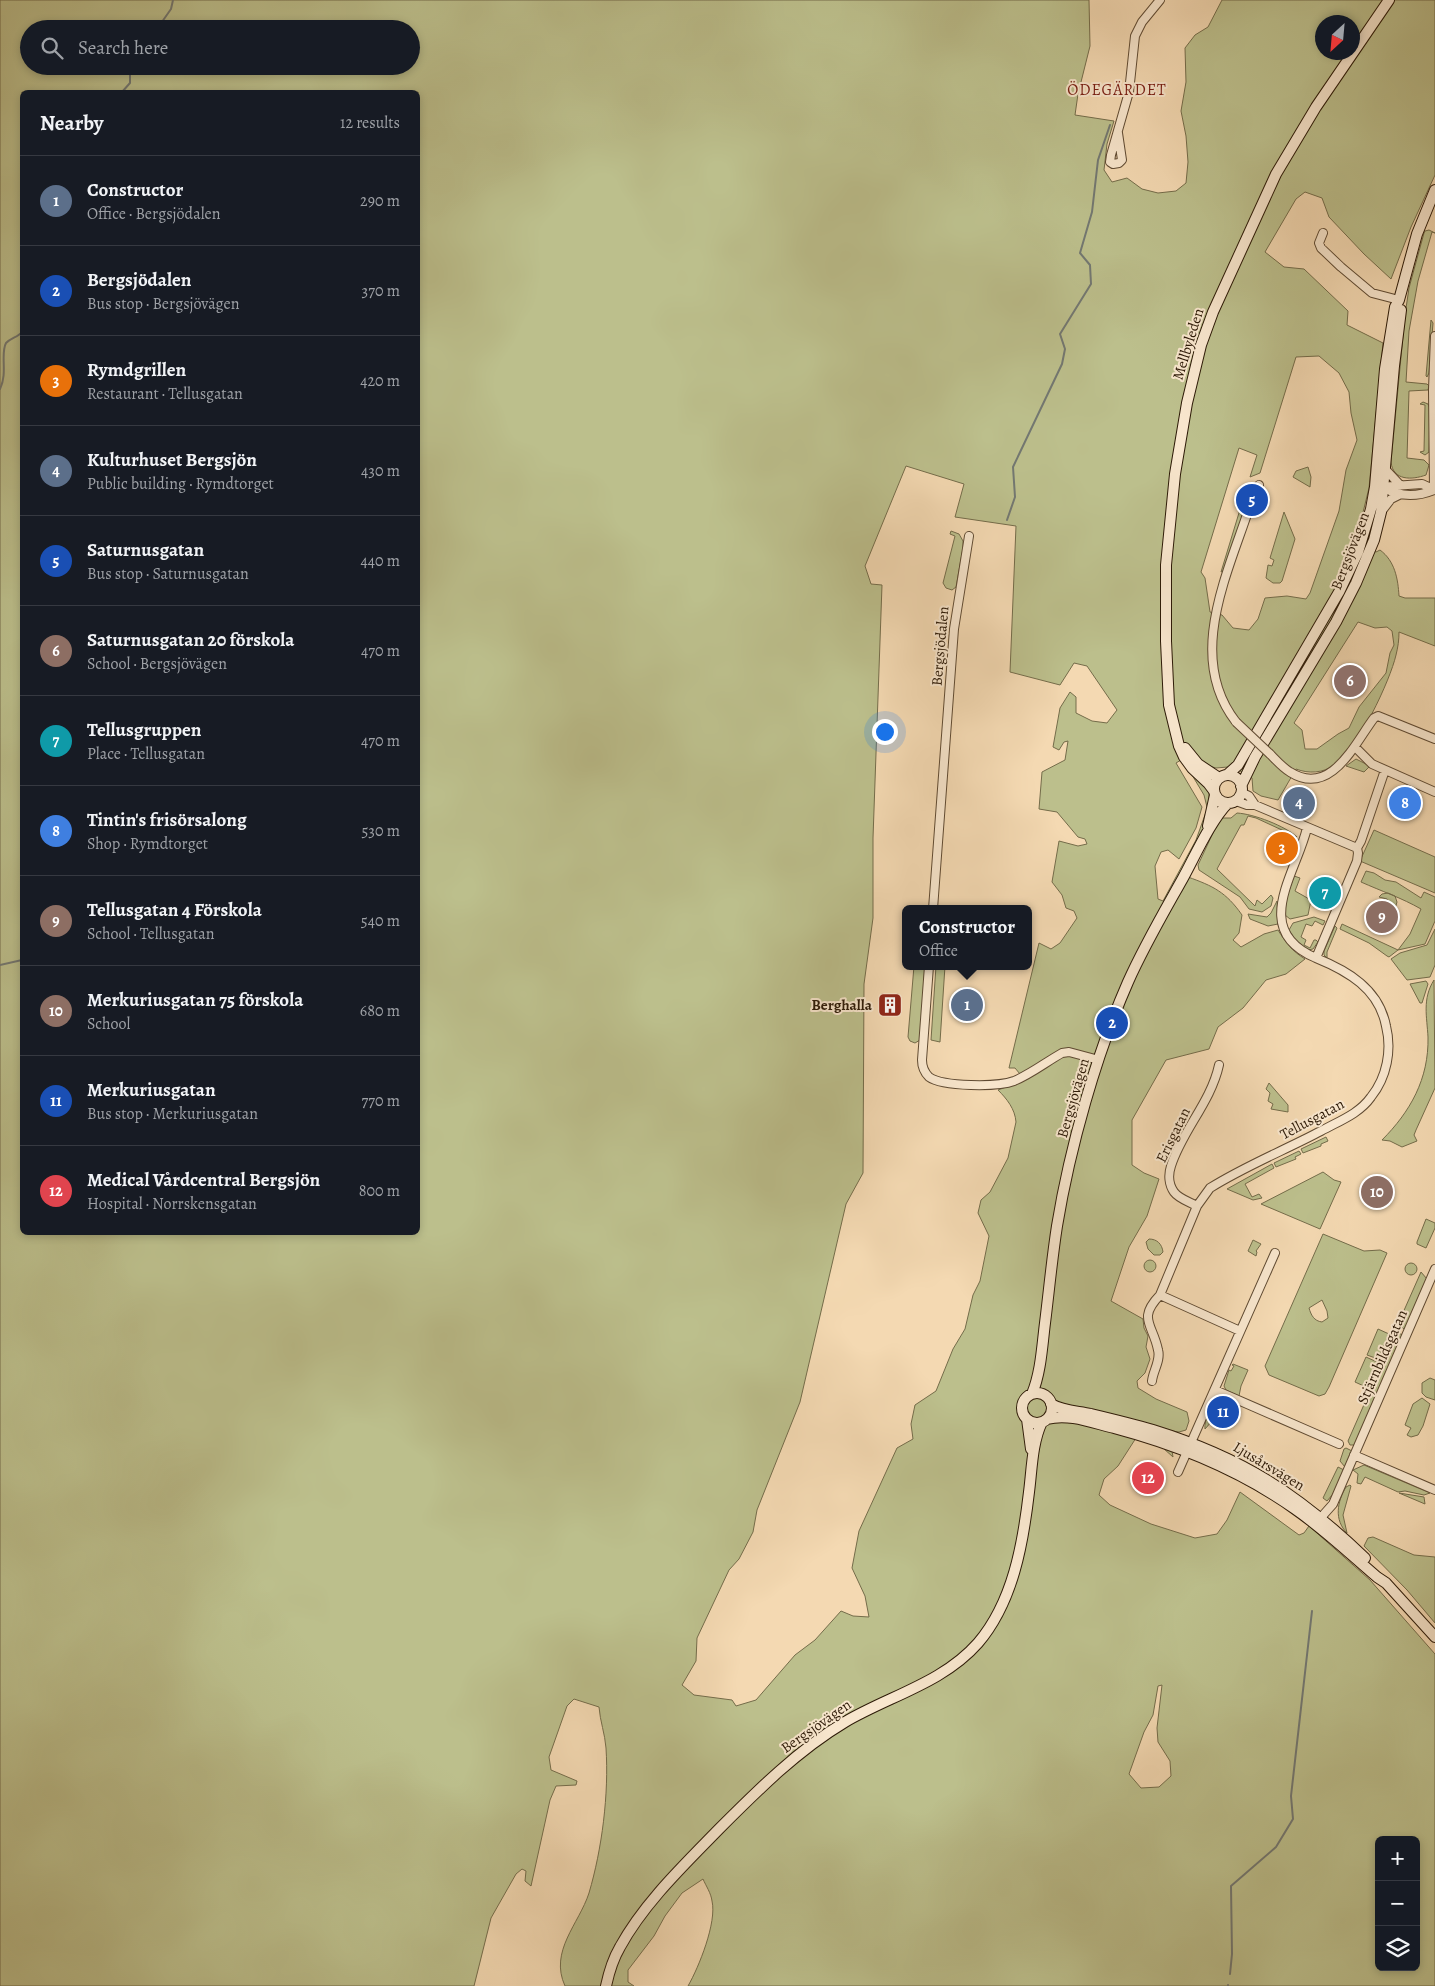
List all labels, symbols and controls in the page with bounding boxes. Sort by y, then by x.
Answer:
north arrow [1315,15,1360,60]
search box [20,20,420,75]
icon: search [38,34,66,62]
text: Search here [78,35,168,61]
district label: ÖDEGÄRDET [1067,79,1167,101]
text: Nearby [40,109,103,137]
text: 12 results [340,112,400,134]
text: Constructor [87,177,183,203]
text: 1 [53,190,59,212]
text: 290 m [360,190,400,212]
text: Office · Bergsjödalen [87,203,220,225]
text: Bergsjödalen [87,267,191,293]
text: 2 [52,280,60,302]
text: 370 m [362,280,400,302]
text: Bus stop · Bergsjövägen [87,293,240,315]
street label: Mellbyleden [1168,306,1208,382]
text: Rymdgrillen [87,357,186,383]
text: 3 [53,370,59,392]
text: 420 m [360,370,400,392]
text: Restaurant · Tellusgatan [87,383,243,405]
text: Kulturhuset Bergsjön [87,447,257,473]
text: 4 [52,460,60,482]
text: 430 m [361,460,400,482]
text: Public building · Rymdtorget [87,473,274,495]
pin: 5 [1236,481,1268,519]
street label: Bergsjövägen [1326,509,1374,593]
text: Saturnusgatan [87,537,204,563]
text: 5 [53,550,59,572]
text: 440 m [360,550,400,572]
text: Bus stop · Saturnusgatan [87,563,249,585]
street label: Bergsjödalen [927,605,953,687]
text: Saturnusgatan 20 förskola [87,627,294,653]
text: 6 [52,640,60,662]
text: 470 m [361,640,400,662]
text: School · Bergsjövägen [87,653,227,675]
pin: 6 [1334,662,1366,700]
text: Tellusgruppen [87,717,201,743]
your location [872,719,898,745]
text: 7 [53,730,59,752]
text: 470 m [361,730,400,752]
text: Place · Tellusgatan [87,743,205,765]
pin: 4 [1283,784,1315,822]
pin: 8 [1389,784,1421,822]
text: Tintin's frisörsalong [87,807,247,833]
text: 8 [52,820,60,842]
text: 530 m [361,820,400,842]
pin: 3 [1266,829,1298,867]
text: Shop · Rymdtorget [87,833,208,855]
pin: 7 [1309,874,1341,912]
text: Tellusgatan 4 Förskola [87,897,262,923]
pin: 9 [1366,898,1398,936]
popup [902,905,1032,970]
text: 9 [52,910,60,932]
text: 540 m [361,910,400,932]
text: Constructor [919,914,1015,940]
text: School · Tellusgatan [87,923,214,945]
text: Office [919,940,958,962]
pin: 1 [951,986,983,1024]
text: Merkuriusgatan 75 förskola [87,987,303,1013]
building icon: Berghalla [877,992,903,1018]
place label: Berghalla [811,995,873,1015]
text: 10 [49,1000,63,1022]
text: 680 m [360,1000,400,1022]
pin: 2 [1096,1004,1128,1042]
text: School [87,1013,130,1035]
street label: Bergsjövägen [1052,1056,1094,1140]
text: Merkuriusgatan [87,1077,216,1103]
text: 11 [50,1090,62,1112]
text: 770 m [362,1090,400,1112]
street label: Tellusgatan [1276,1094,1348,1144]
text: Bus stop · Merkuriusgatan [87,1103,258,1125]
street label: Erisgatan [1151,1104,1195,1166]
text: Medical Vårdcentral Bergsjön [87,1167,320,1193]
pin: 10 [1361,1173,1393,1211]
text: 12 [49,1180,63,1202]
text: 800 m [359,1180,400,1202]
text: Hospital · Norrskensgatan [87,1193,257,1215]
street label: Stjärnbildsgatan [1352,1306,1412,1408]
pin: 11 [1207,1393,1239,1431]
street label: Ljusårsvägen [1229,1437,1309,1495]
pin: 12 [1132,1459,1164,1497]
street label: Bergsjövägen [777,1694,855,1758]
map controls [1375,1836,1420,1971]
button: + [1375,1836,1420,1881]
button: − [1375,1881,1420,1926]
button: layers [1375,1926,1420,1971]

